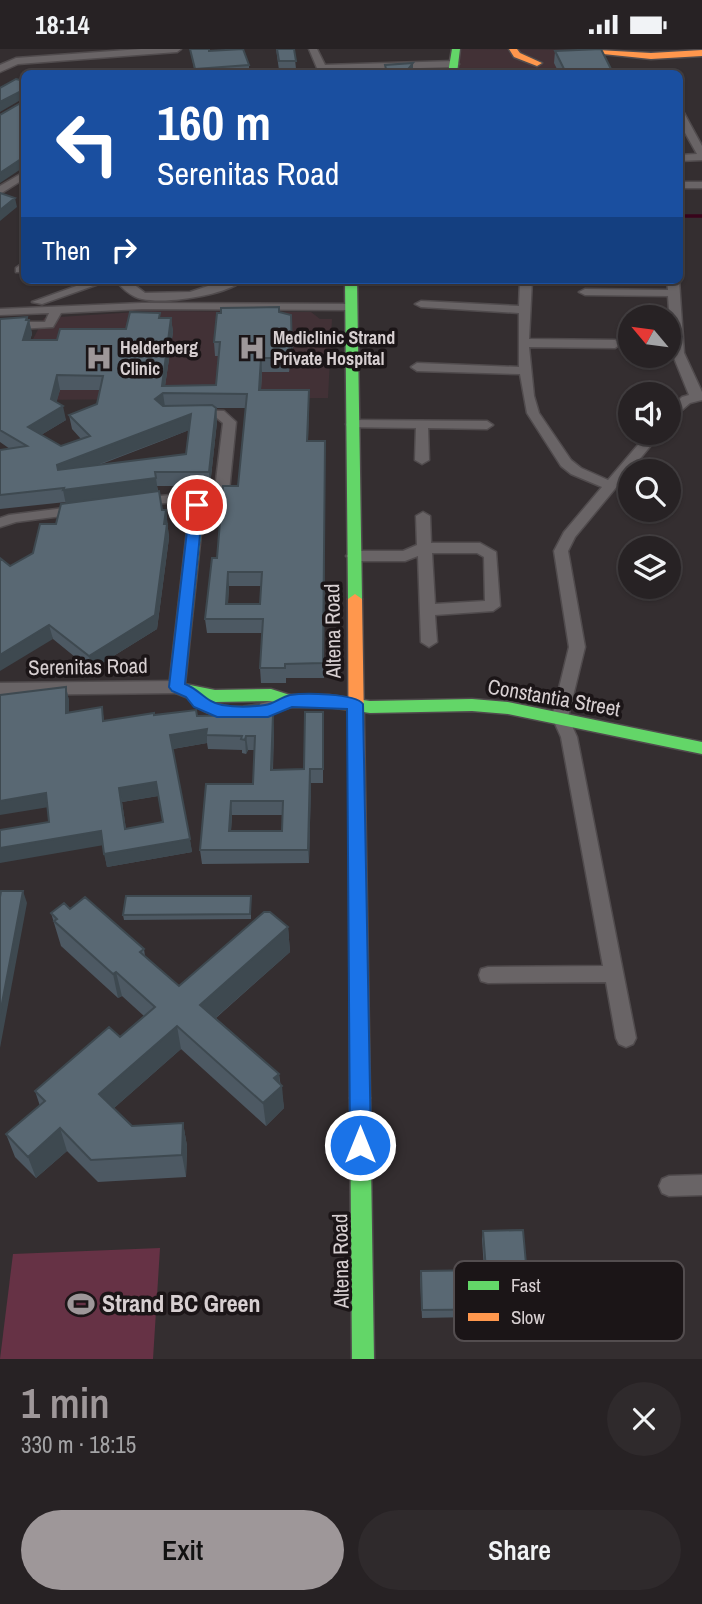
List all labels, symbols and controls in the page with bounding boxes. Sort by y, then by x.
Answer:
text: 18:14 [35,7,90,42]
text: 160 m [157,89,271,155]
icon: left [42,98,133,189]
text: Serenitas Road [157,152,339,195]
icon: right [105,231,143,269]
text: Then [42,233,91,268]
north arrow [618,305,681,367]
map controls [618,305,681,599]
place label: Mediclinic Strand Private Hospital [273,325,395,371]
hospital icon: Mediclinic Strand Private Hospital [237,333,267,363]
place label: Helderberg Clinic [120,335,198,381]
hospital icon: Helderberg Clinic [84,343,114,373]
button: sound [618,382,681,445]
button: search [618,459,681,522]
pin [167,475,227,535]
icon: arrive [178,486,216,524]
button: layers [618,536,681,599]
street label: Altena Road [317,583,348,680]
street label: Serenitas Road [28,651,148,682]
street label: Constantia Street [486,672,623,723]
position arrow [323,1108,397,1182]
street label: Altena Road [325,1213,356,1310]
legend [454,1261,684,1341]
text: Fast [511,1272,541,1298]
place label: Strand BC Green [102,1287,261,1319]
sports icon: Strand BC Green [66,1289,96,1319]
text: Slow [511,1304,546,1330]
text: 1 min [21,1375,110,1431]
button: close [607,1382,681,1456]
text: 330 m · 18:15 [21,1429,136,1460]
button: Exit [21,1510,344,1590]
button: Share [358,1510,681,1590]

